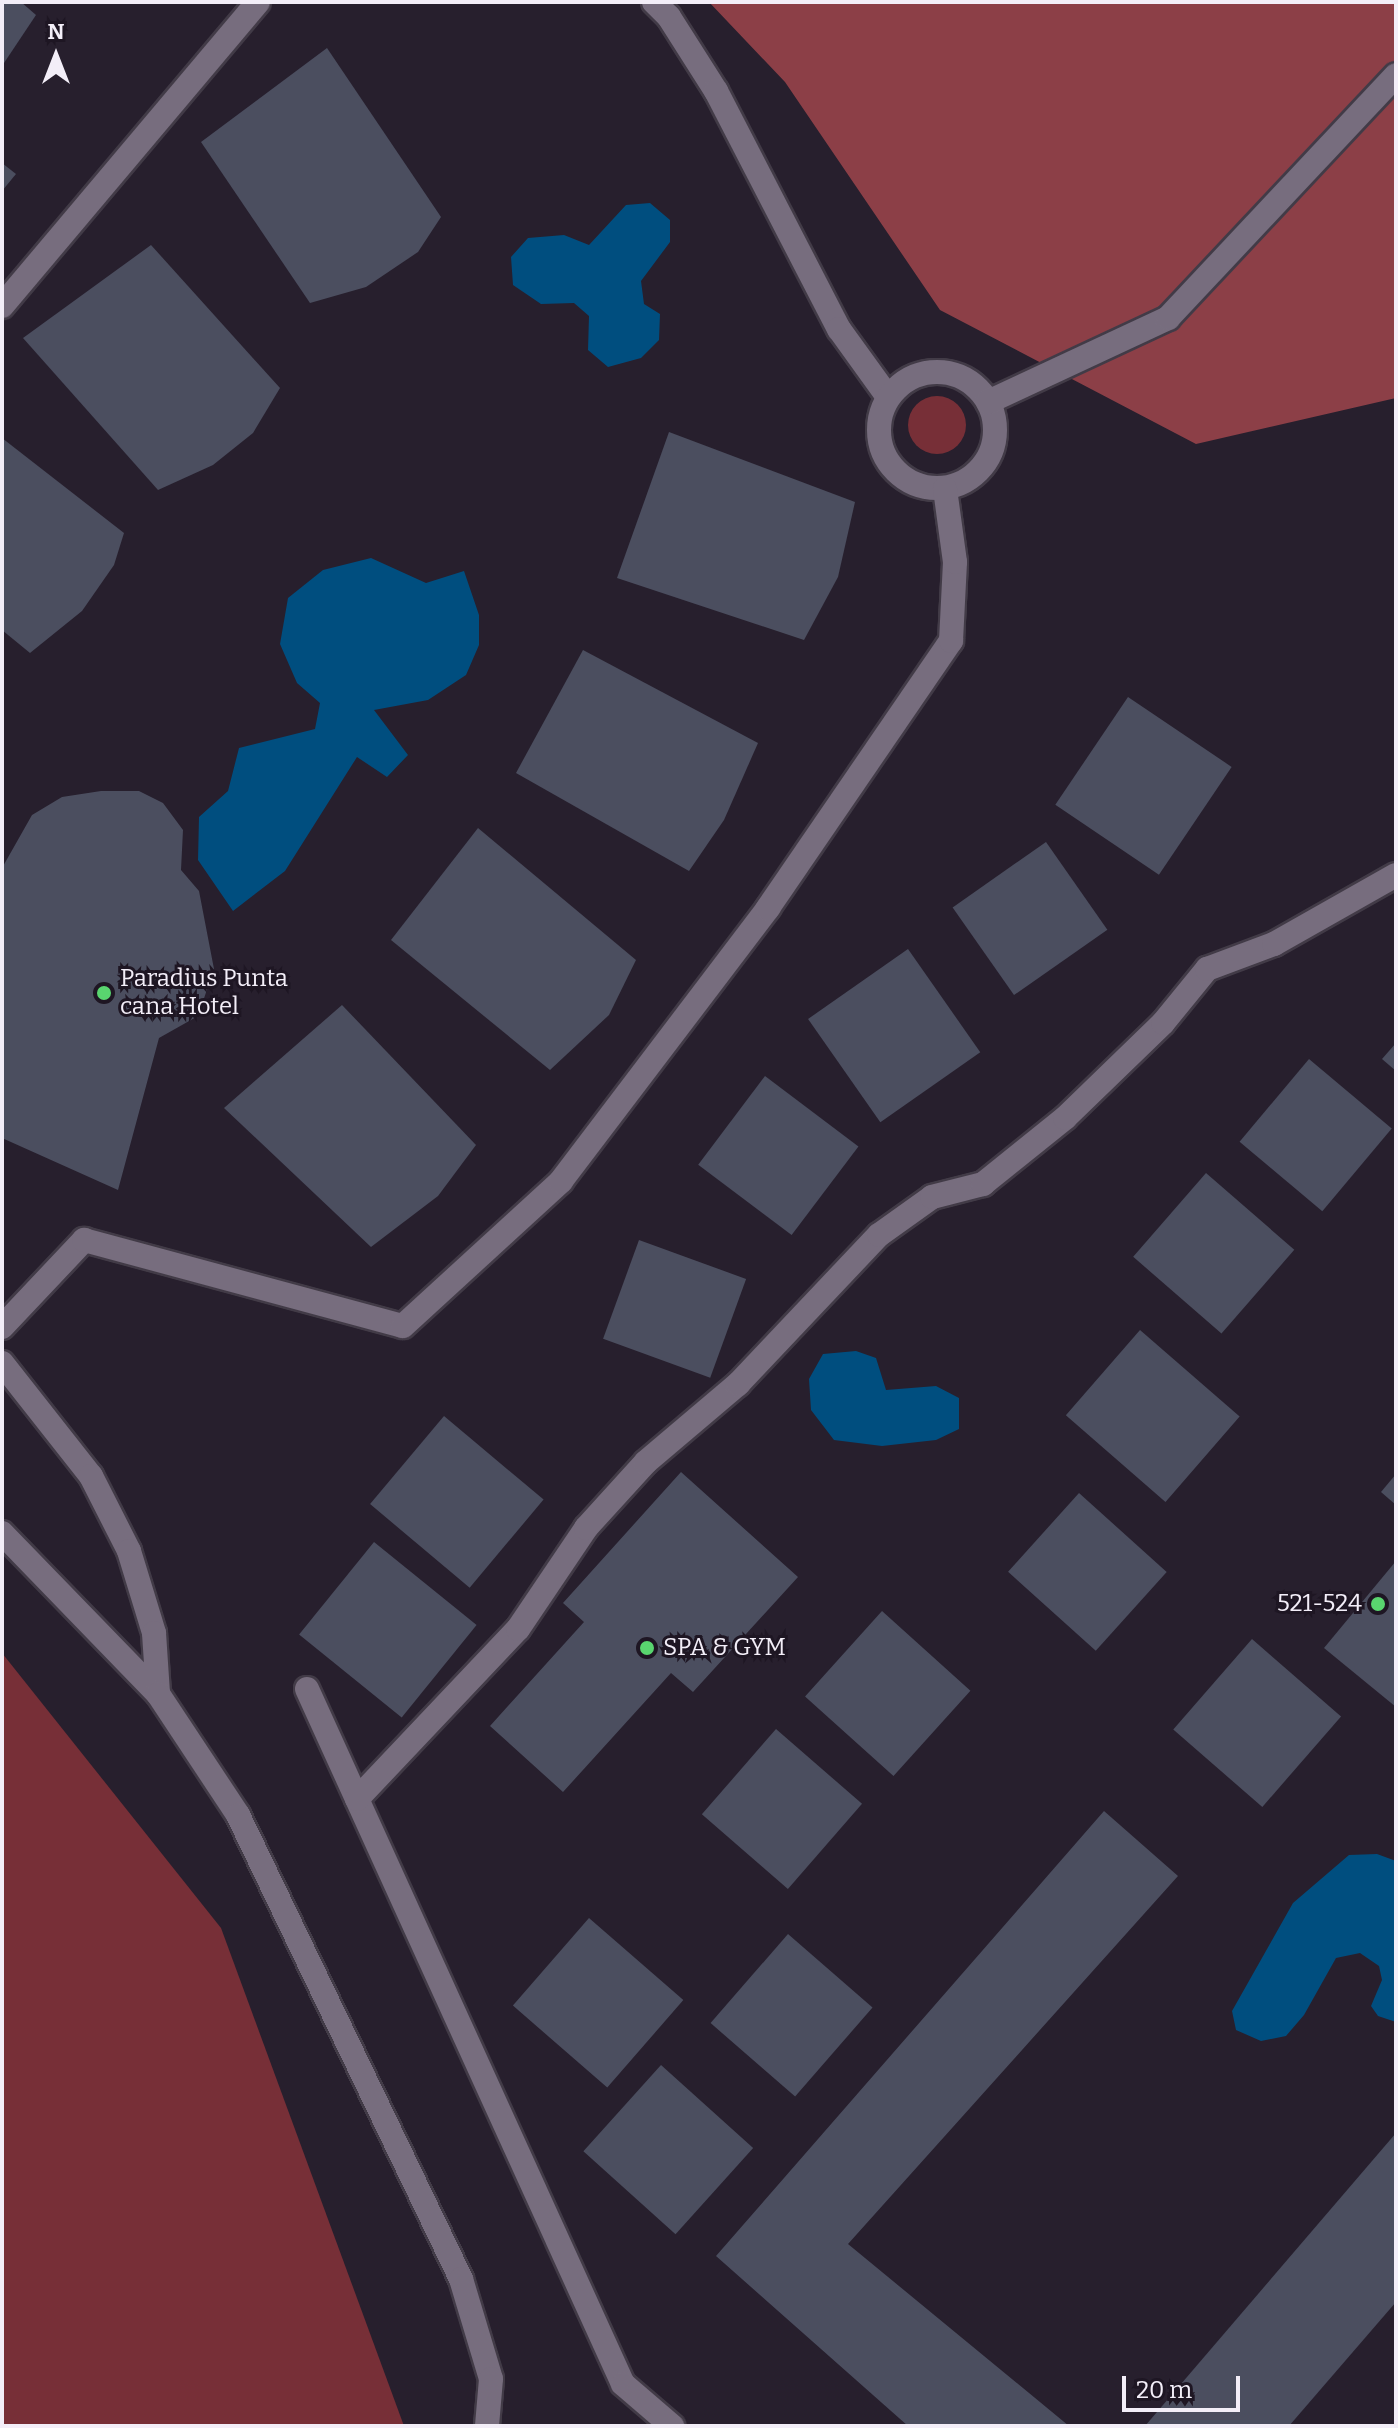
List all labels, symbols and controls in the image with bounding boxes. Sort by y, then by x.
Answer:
north arrow [16,16,96,96]
text: N [48,18,64,45]
place label: Paradius Punta cana Hotel [120,965,288,1021]
marker: Paradius Punta cana Hotel [95,984,113,1002]
place label: 521-524 [1277,1590,1362,1618]
marker: 521-524 [1369,1595,1387,1613]
place label: SPA & GYM [663,1634,786,1662]
marker: SPA & GYM [638,1639,656,1657]
scale bar [1126,2360,1244,2410]
text: 20 m [1136,2376,1192,2404]

